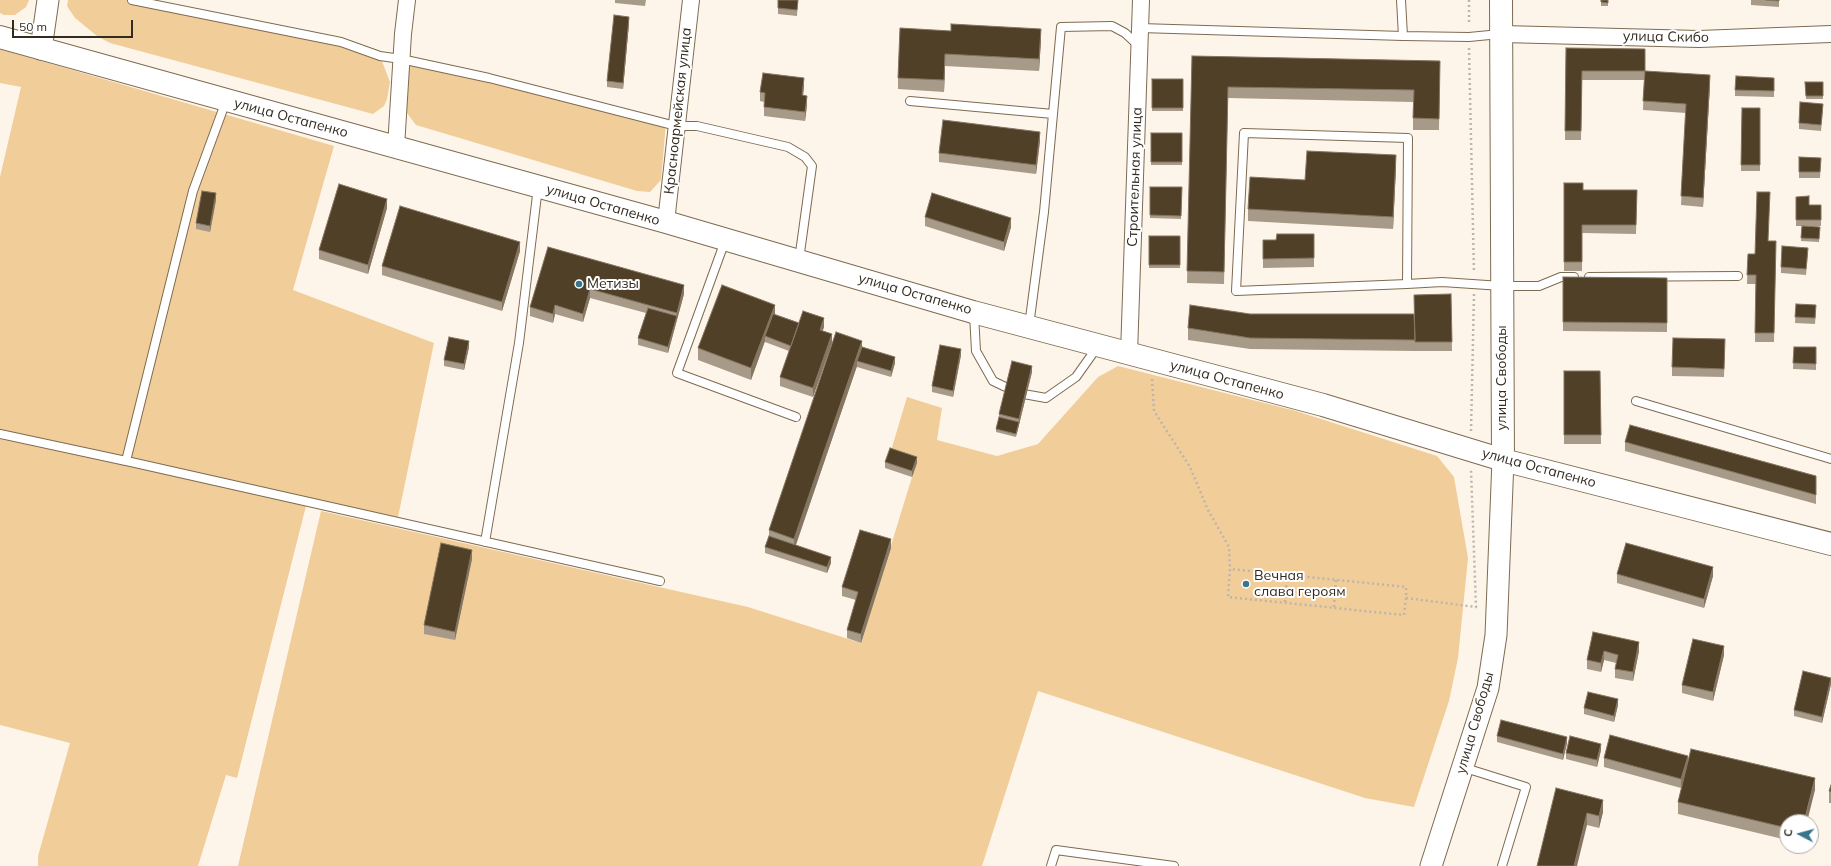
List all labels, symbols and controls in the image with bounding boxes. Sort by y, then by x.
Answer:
scale bar [14,12,135,38]
text: 50 m [19,19,47,34]
street label: Красноармейская улица [661,27,695,195]
street label: улица Скибо [1623,28,1709,46]
street label: улица Остапенко [232,95,350,141]
street label: Строительная улица [1124,107,1146,247]
street label: улица Остапенко [544,181,662,229]
street label: улица Остапенко [856,270,974,318]
place label: Метизы [587,276,639,292]
marker: Метизы [574,279,584,289]
street label: улица Свободы [1494,325,1510,431]
street label: улица Остапенко [1168,357,1286,403]
street label: улица Остапенко [1480,445,1598,491]
place label: Вечная слава героям [1254,568,1346,600]
marker: Вечная слава героям [1241,579,1251,589]
street label: улица Свободы [1452,670,1498,776]
north arrow [1779,814,1819,854]
text: С [1781,828,1795,837]

